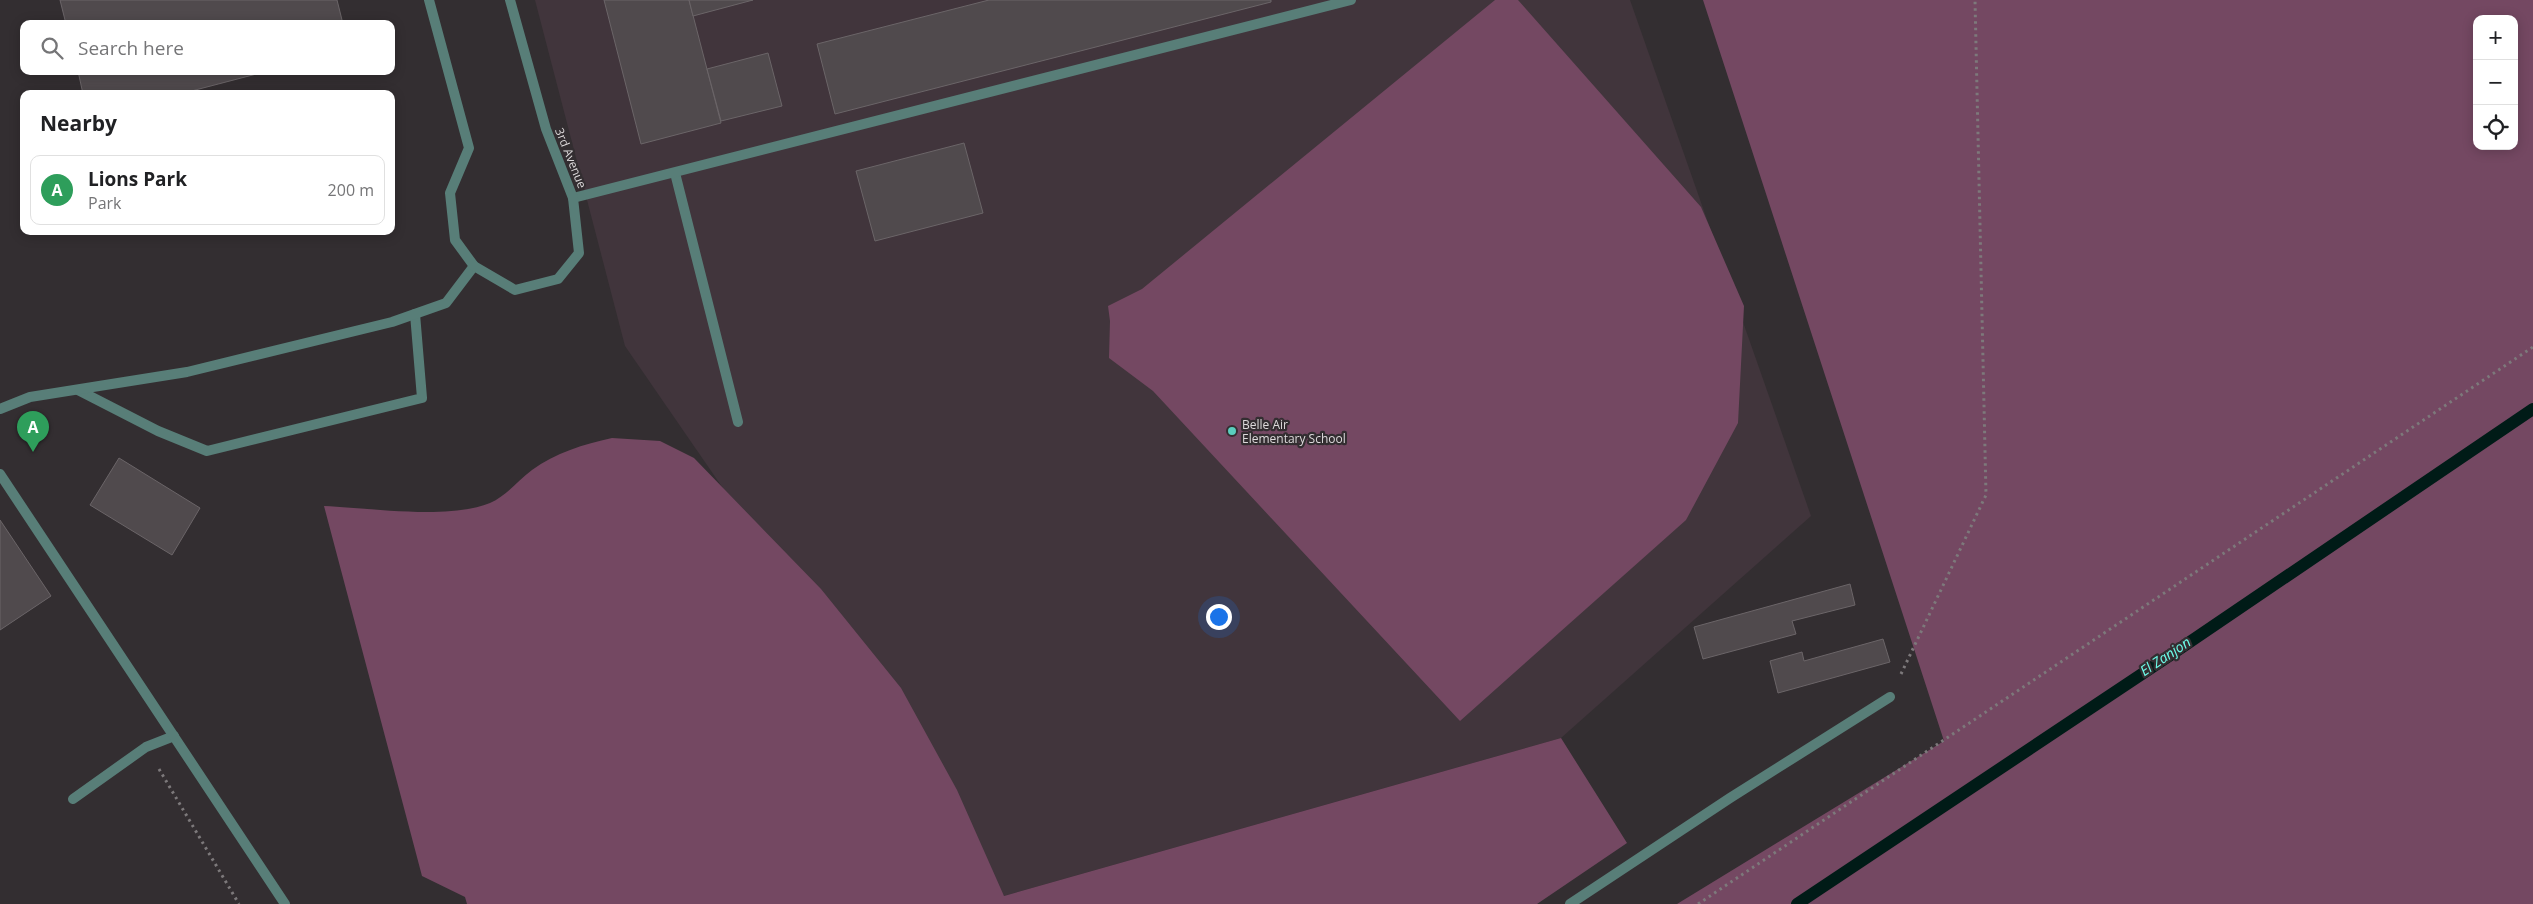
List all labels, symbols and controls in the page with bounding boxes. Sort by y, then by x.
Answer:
map controls [2473,15,2518,150]
button: + [2473,15,2518,60]
search box [20,20,395,75]
icon: search [38,34,66,62]
text: Search here [78,35,184,61]
button: − [2473,60,2518,105]
button: locate [2473,105,2518,150]
text: Nearby [40,109,117,137]
street label: 3rd Avenue [551,125,591,191]
text: Lions Park [88,166,187,192]
text: A [51,179,63,201]
text: 200 m [328,179,374,201]
text: Park [88,192,121,214]
pin: A [17,411,49,452]
place label: Belle Air Elementary School [1242,416,1346,447]
marker: Belle Air Elementary School [1226,425,1238,437]
your location [1206,604,1232,630]
water label: El Zanjon [2136,632,2194,680]

